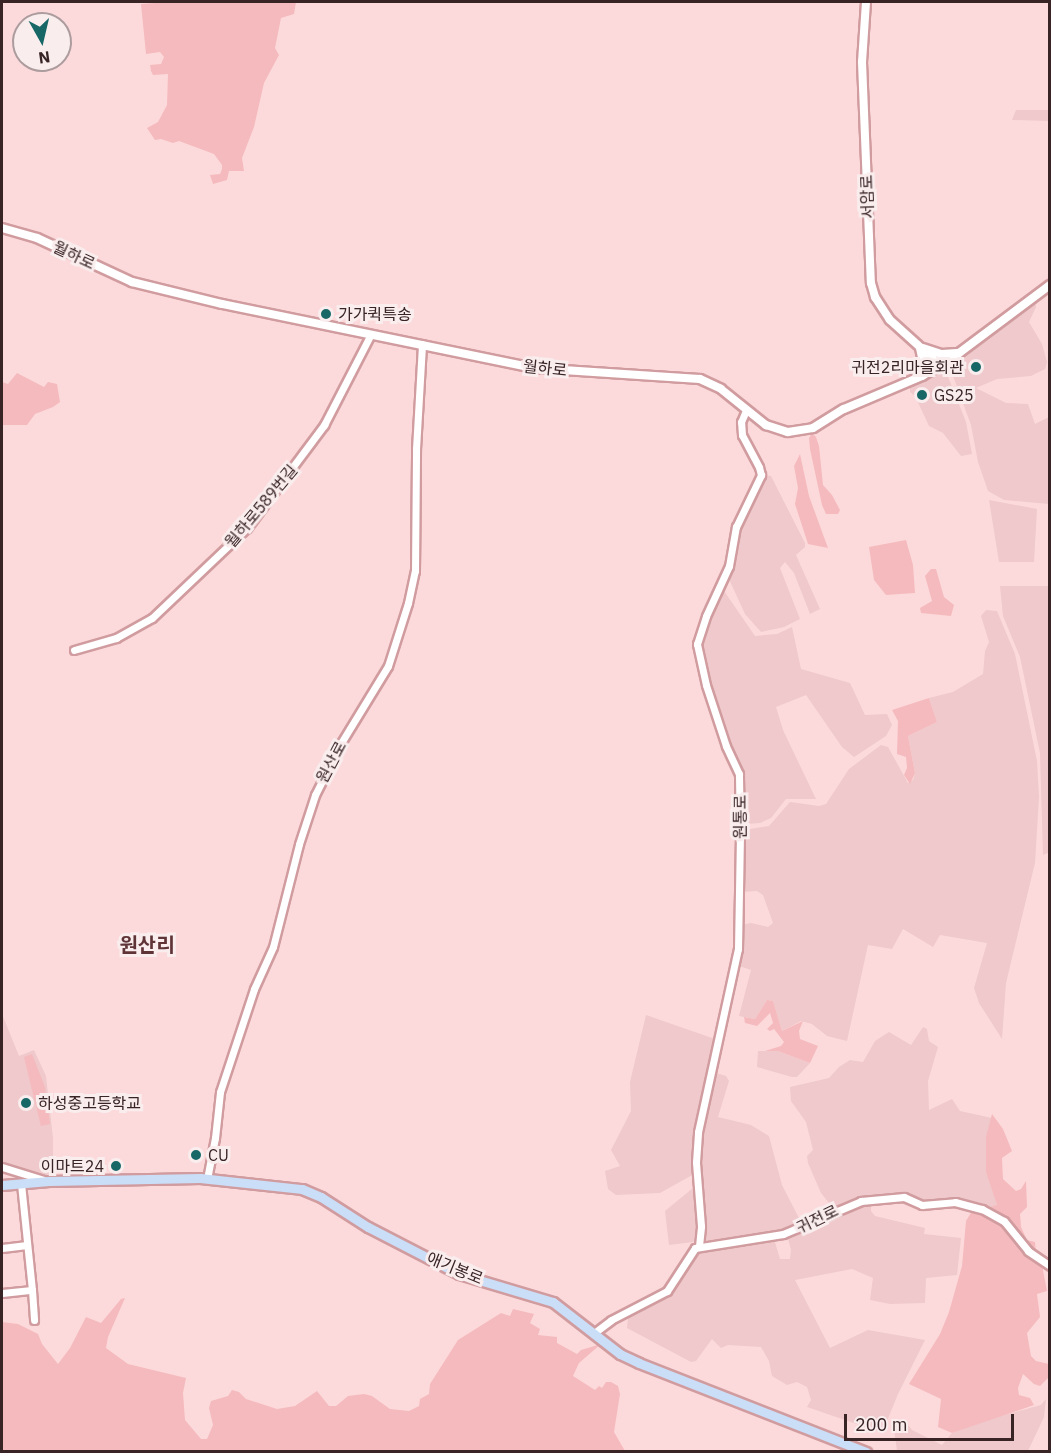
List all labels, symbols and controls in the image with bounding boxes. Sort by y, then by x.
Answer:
north arrow [12,12,72,72]
text: N [37,47,51,69]
street label: 서암로 [857,175,877,219]
street label: 월하로 [50,237,98,273]
place label: 가가퀵특송 [338,304,412,324]
marker: 가가퀵특송 [319,307,333,321]
street label: 월하로 [522,356,568,380]
place label: 귀전2리마을회관 [851,357,964,377]
marker: 귀전2리마을회관 [969,360,983,374]
place label: GS25 [934,385,974,405]
marker: GS25 [915,388,929,402]
street label: 월하로589번길 [221,461,301,551]
street label: 원산로 [312,738,350,786]
street label: 원통로 [730,795,750,839]
district label: 원산리 [119,932,175,956]
place label: 하성중고등학교 [38,1093,141,1113]
marker: 하성중고등학교 [19,1096,33,1110]
place label: CU [208,1145,229,1165]
marker: CU [189,1148,203,1162]
place label: 이마트24 [41,1156,104,1176]
marker: 이마트24 [109,1159,123,1173]
street label: 귀전로 [793,1201,841,1237]
street label: 애기봉로 [424,1248,486,1288]
scale bar [847,1402,1016,1440]
text: 200 m [855,1413,907,1436]

